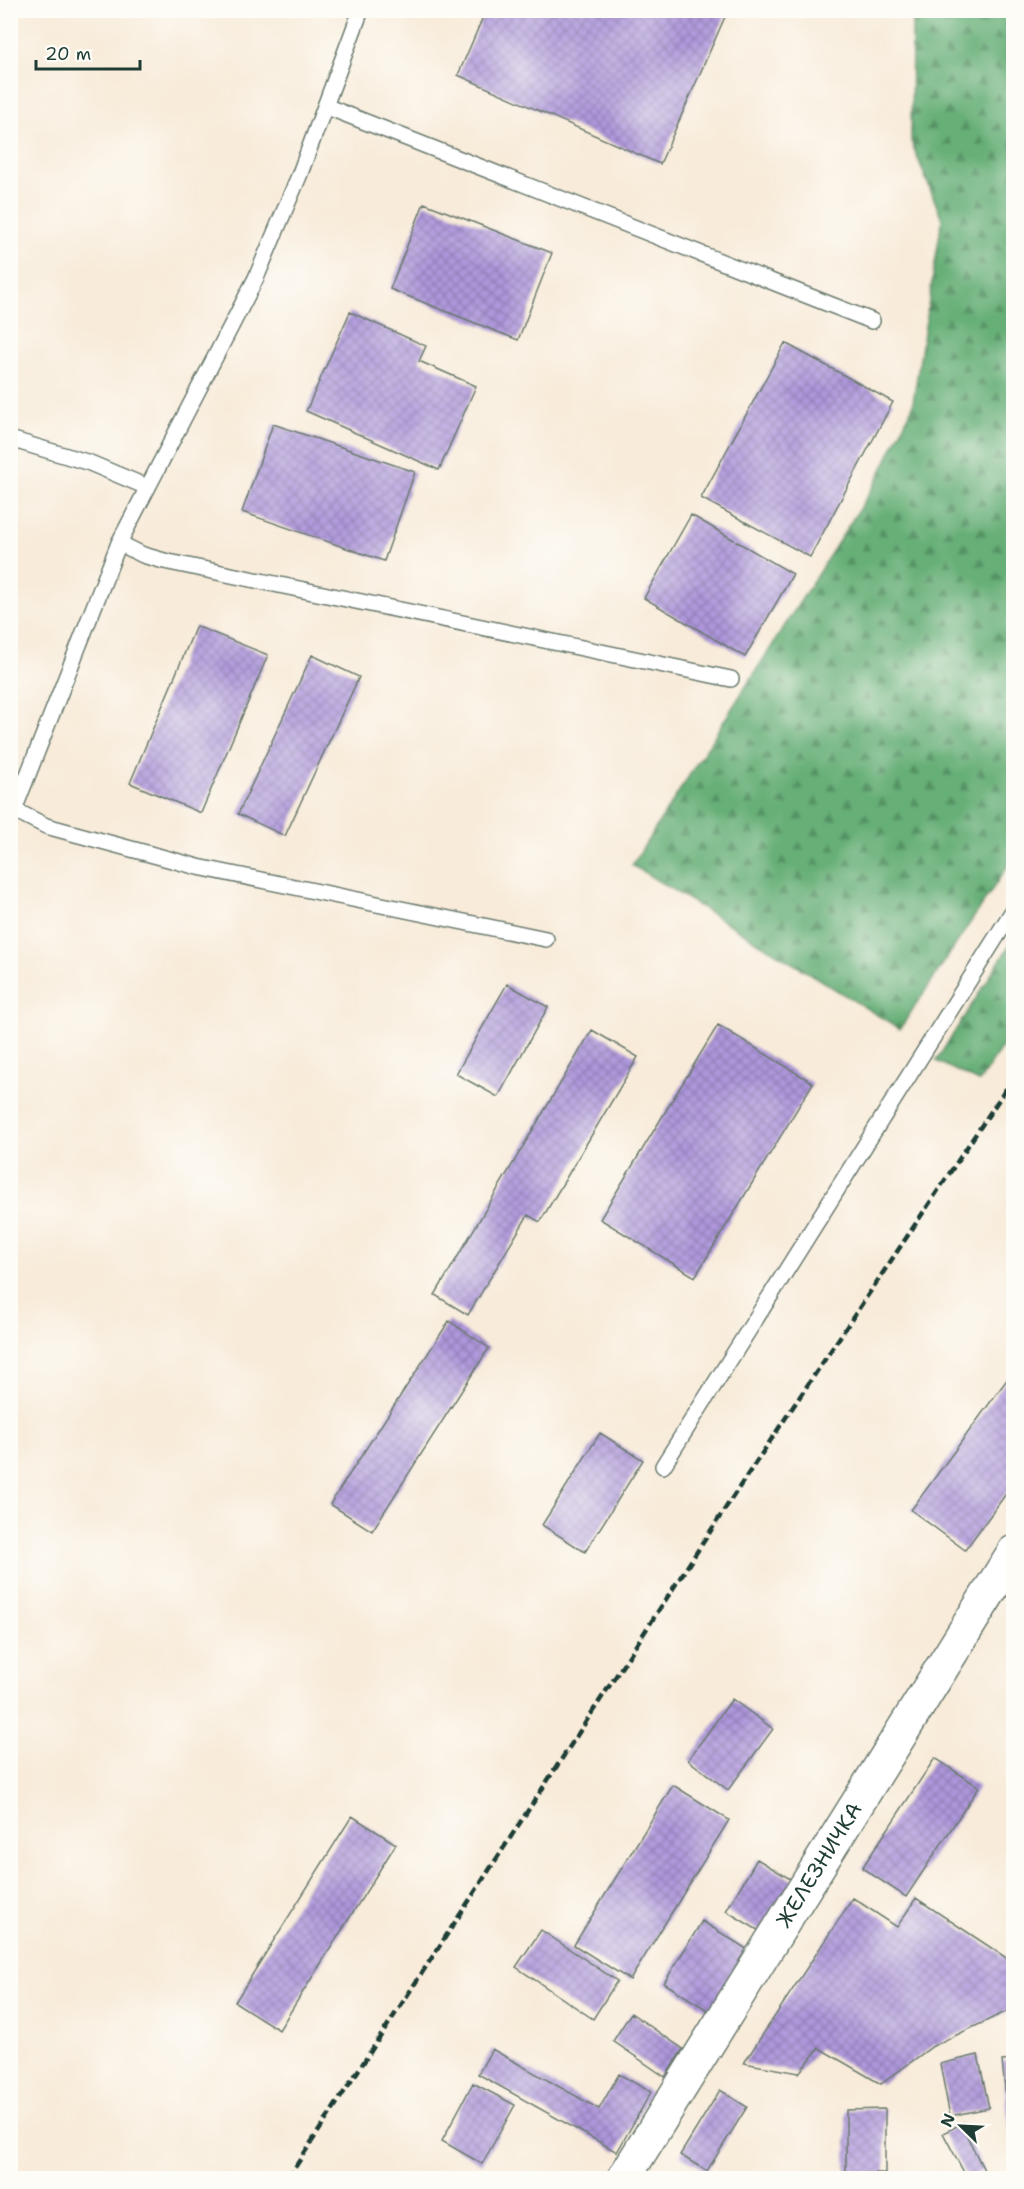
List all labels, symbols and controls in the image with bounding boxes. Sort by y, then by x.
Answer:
scale bar [36,33,140,71]
text: 20 m [45,42,91,66]
street label: ЖЕЛЕЗНИЧКА [770,1797,869,1933]
north arrow [931,2096,991,2156]
text: N [936,2110,960,2130]

